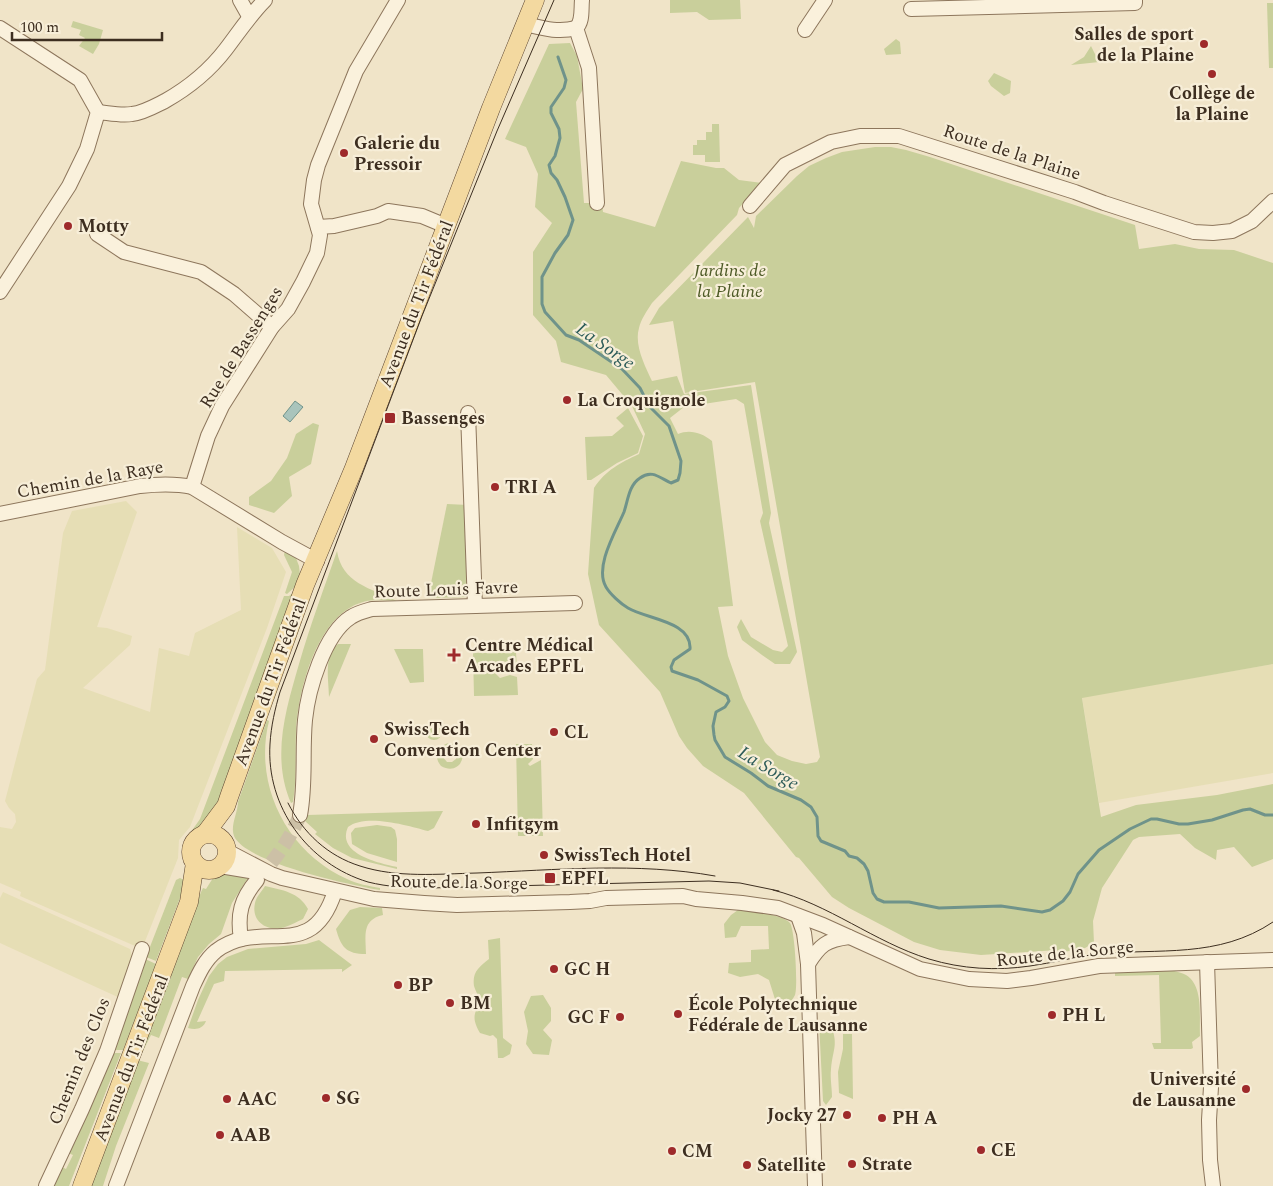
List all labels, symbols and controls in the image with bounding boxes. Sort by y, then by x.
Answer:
scale bar [12,10,162,42]
text: 100 m [20,16,59,39]
place label: Salles de sport de la Plaine [1074,21,1194,69]
marker: Salles de sport de la Plaine [1198,38,1210,50]
marker: Collège de la Plaine [1206,68,1218,80]
place label: Collège de la Plaine [1169,80,1255,128]
street label: Route de la Plaine [939,117,1084,187]
place label: Galerie du Pressoir [354,130,440,178]
marker: Galerie du Pressoir [338,147,350,159]
place label: Motty [78,213,130,240]
street label: Avenue du Tir Fédéral [372,217,461,392]
marker: Motty [62,220,74,232]
park label: Jardins de la Plaine [692,257,766,305]
street label: Rue de Bassenges [193,281,290,414]
water label: La Sorge [569,315,641,377]
place label: La Croquignole [577,387,706,414]
marker: La Croquignole [561,394,573,406]
place label: Bassenges [401,405,485,432]
marker: Bassenges [383,411,397,425]
street label: Chemin de la Raye [15,453,165,506]
place label: TRI A [505,474,557,501]
marker: TRI A [489,481,501,493]
street label: Route Louis Favre [373,573,519,606]
street label: Avenue du Tir Fédéral [227,594,313,770]
place label: Centre Médical Arcades EPFL [465,632,593,680]
marker: Centre Médical Arcades EPFL [447,648,461,662]
place label: SwissTech Convention Center [384,716,541,764]
place label: CL [564,719,588,746]
marker: CL [548,726,560,738]
marker: SwissTech Convention Center [368,733,380,745]
water label: La Sorge [732,739,804,798]
place label: Infitgym [486,811,559,838]
marker: Infitgym [470,818,482,830]
place label: SwissTech Hotel [554,842,691,869]
marker: SwissTech Hotel [538,849,550,861]
place label: EPFL [561,865,609,892]
street label: Route de la Sorge [390,868,528,897]
marker: EPFL [543,871,557,885]
street label: Route de la Sorge [995,933,1135,974]
place label: GC H [564,956,610,983]
marker: GC H [548,963,560,975]
street label: Avenue du Tir Fédéral [87,971,176,1146]
place label: BP [408,972,433,999]
marker: BP [392,979,404,991]
place label: BM [460,990,491,1017]
place label: École Polytechnique Fédérale de Lausanne [688,991,868,1039]
street label: Chemin des Clos [42,993,117,1129]
marker: BM [444,997,456,1009]
place label: PH L [1062,1002,1106,1029]
place label: GC F [567,1004,610,1031]
marker: École Polytechnique Fédérale de Lausanne [672,1008,684,1020]
marker: PH L [1046,1009,1058,1021]
marker: GC F [614,1011,626,1023]
place label: Université de Lausanne [1132,1066,1236,1114]
marker: Université de Lausanne [1240,1083,1252,1095]
place label: SG [336,1085,361,1112]
place label: AAC [237,1086,277,1113]
marker: SG [320,1092,332,1104]
marker: AAC [221,1093,233,1105]
place label: Jocky 27 [767,1102,837,1129]
place label: PH A [892,1105,938,1132]
marker: Jocky 27 [841,1109,853,1121]
marker: PH A [876,1112,888,1124]
place label: AAB [230,1122,271,1149]
marker: AAB [214,1129,226,1141]
place label: CE [991,1137,1016,1164]
place label: CM [682,1138,713,1165]
marker: CE [975,1144,987,1156]
marker: CM [666,1145,678,1157]
place label: Strate [862,1151,912,1178]
place label: Satellite [757,1152,826,1179]
marker: Strate [846,1158,858,1170]
marker: Satellite [741,1159,753,1171]

